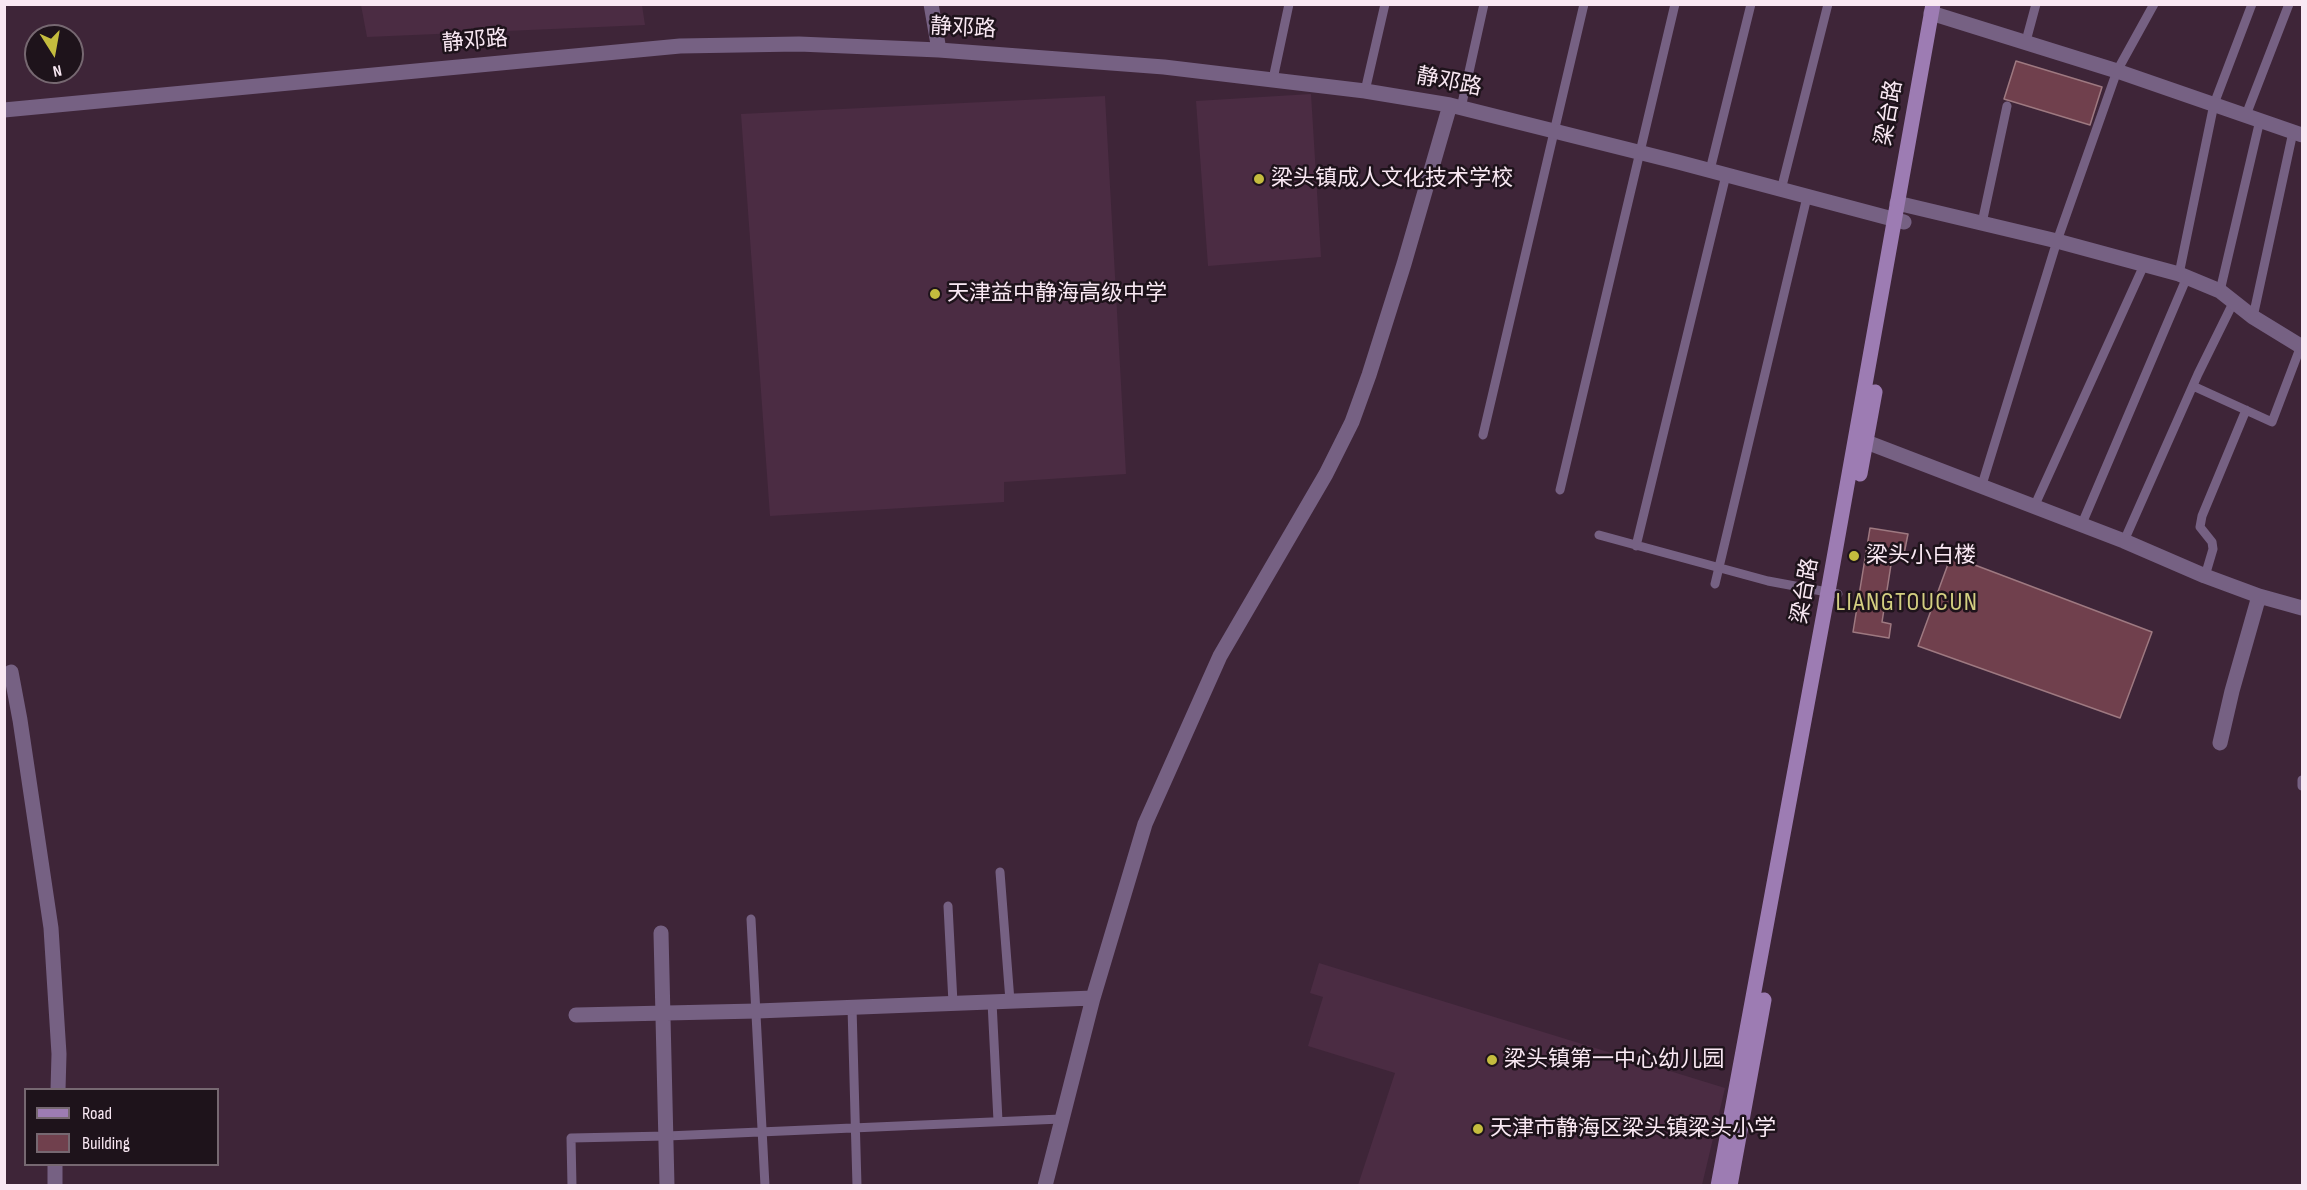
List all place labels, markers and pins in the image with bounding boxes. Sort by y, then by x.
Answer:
place label: 梁头镇成人文化技术学校 [1271,166,1513,192]
marker: 梁头镇成人文化技术学校 [1252,172,1266,186]
place label: 天津益中静海高级中学 [947,281,1167,307]
marker: 天津益中静海高级中学 [928,287,942,301]
place label: 梁头小白楼 [1866,543,1976,569]
marker: 梁头小白楼 [1847,549,1861,563]
place label: 梁头镇第一中心幼儿园 [1504,1047,1724,1073]
marker: 梁头镇第一中心幼儿园 [1485,1053,1499,1067]
place label: 天津市静海区梁头镇梁头小学 [1490,1116,1776,1142]
marker: 天津市静海区梁头镇梁头小学 [1471,1122,1485,1136]

